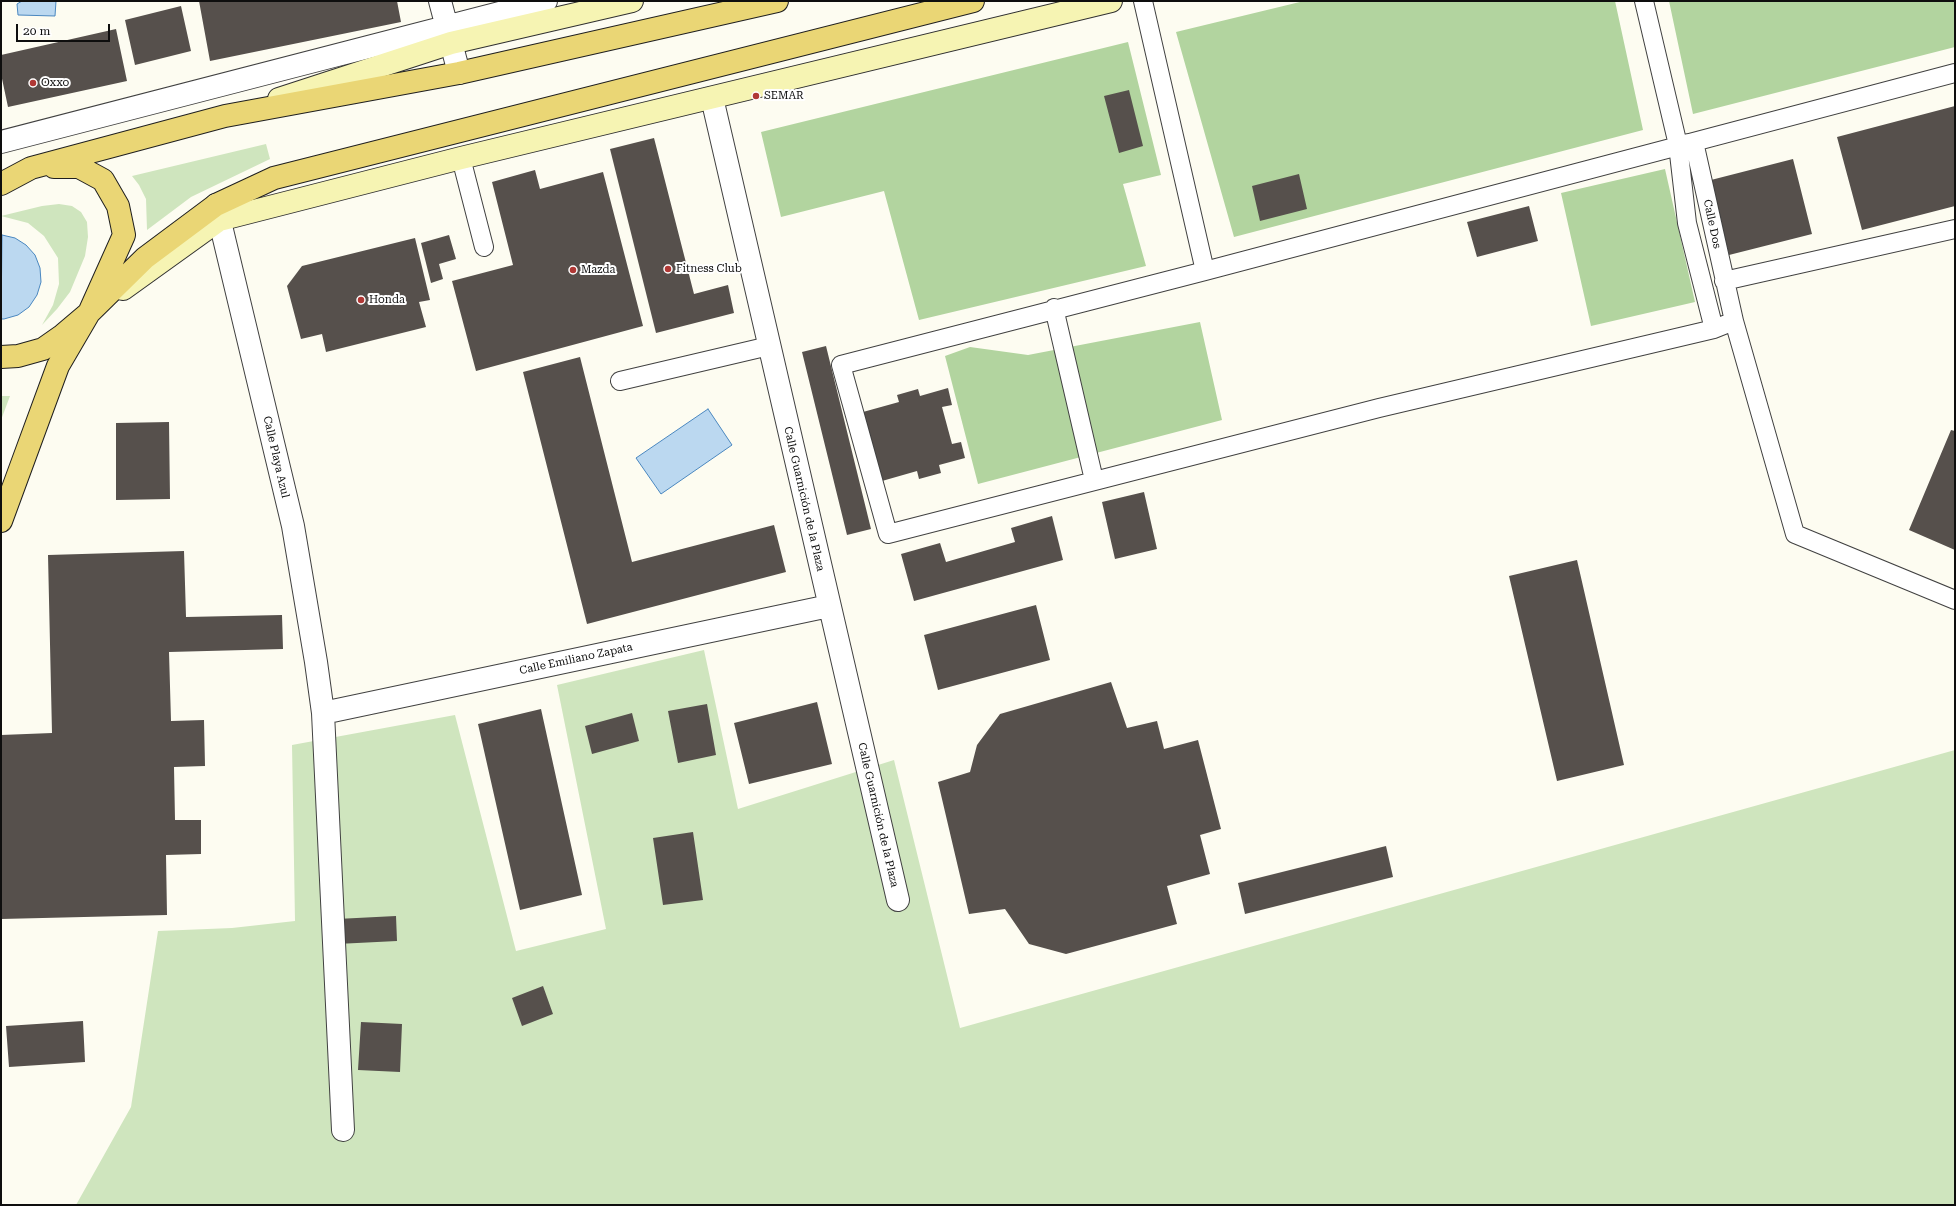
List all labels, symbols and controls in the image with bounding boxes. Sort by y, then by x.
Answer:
scale bar [18,16,112,42]
text: 20 m [23,24,50,38]
place label: Oxxo [41,76,69,90]
marker: Oxxo [28,78,38,88]
place label: SEMAR [764,89,804,103]
marker: SEMAR [751,91,761,101]
street label: Calle Dos [1700,198,1724,250]
place label: Fitness Club [676,262,742,276]
place label: Mazda [581,263,616,277]
marker: Fitness Club [663,264,673,274]
marker: Mazda [568,265,578,275]
place label: Honda [369,293,405,307]
marker: Honda [356,295,366,305]
street label: Calle Playa Azul [260,415,292,499]
street label: Calle Guarnición de la Plaza [781,425,827,573]
street label: Calle Emiliano Zapata [518,641,634,677]
street label: Calle Guarnición de la Plaza [855,741,901,889]

